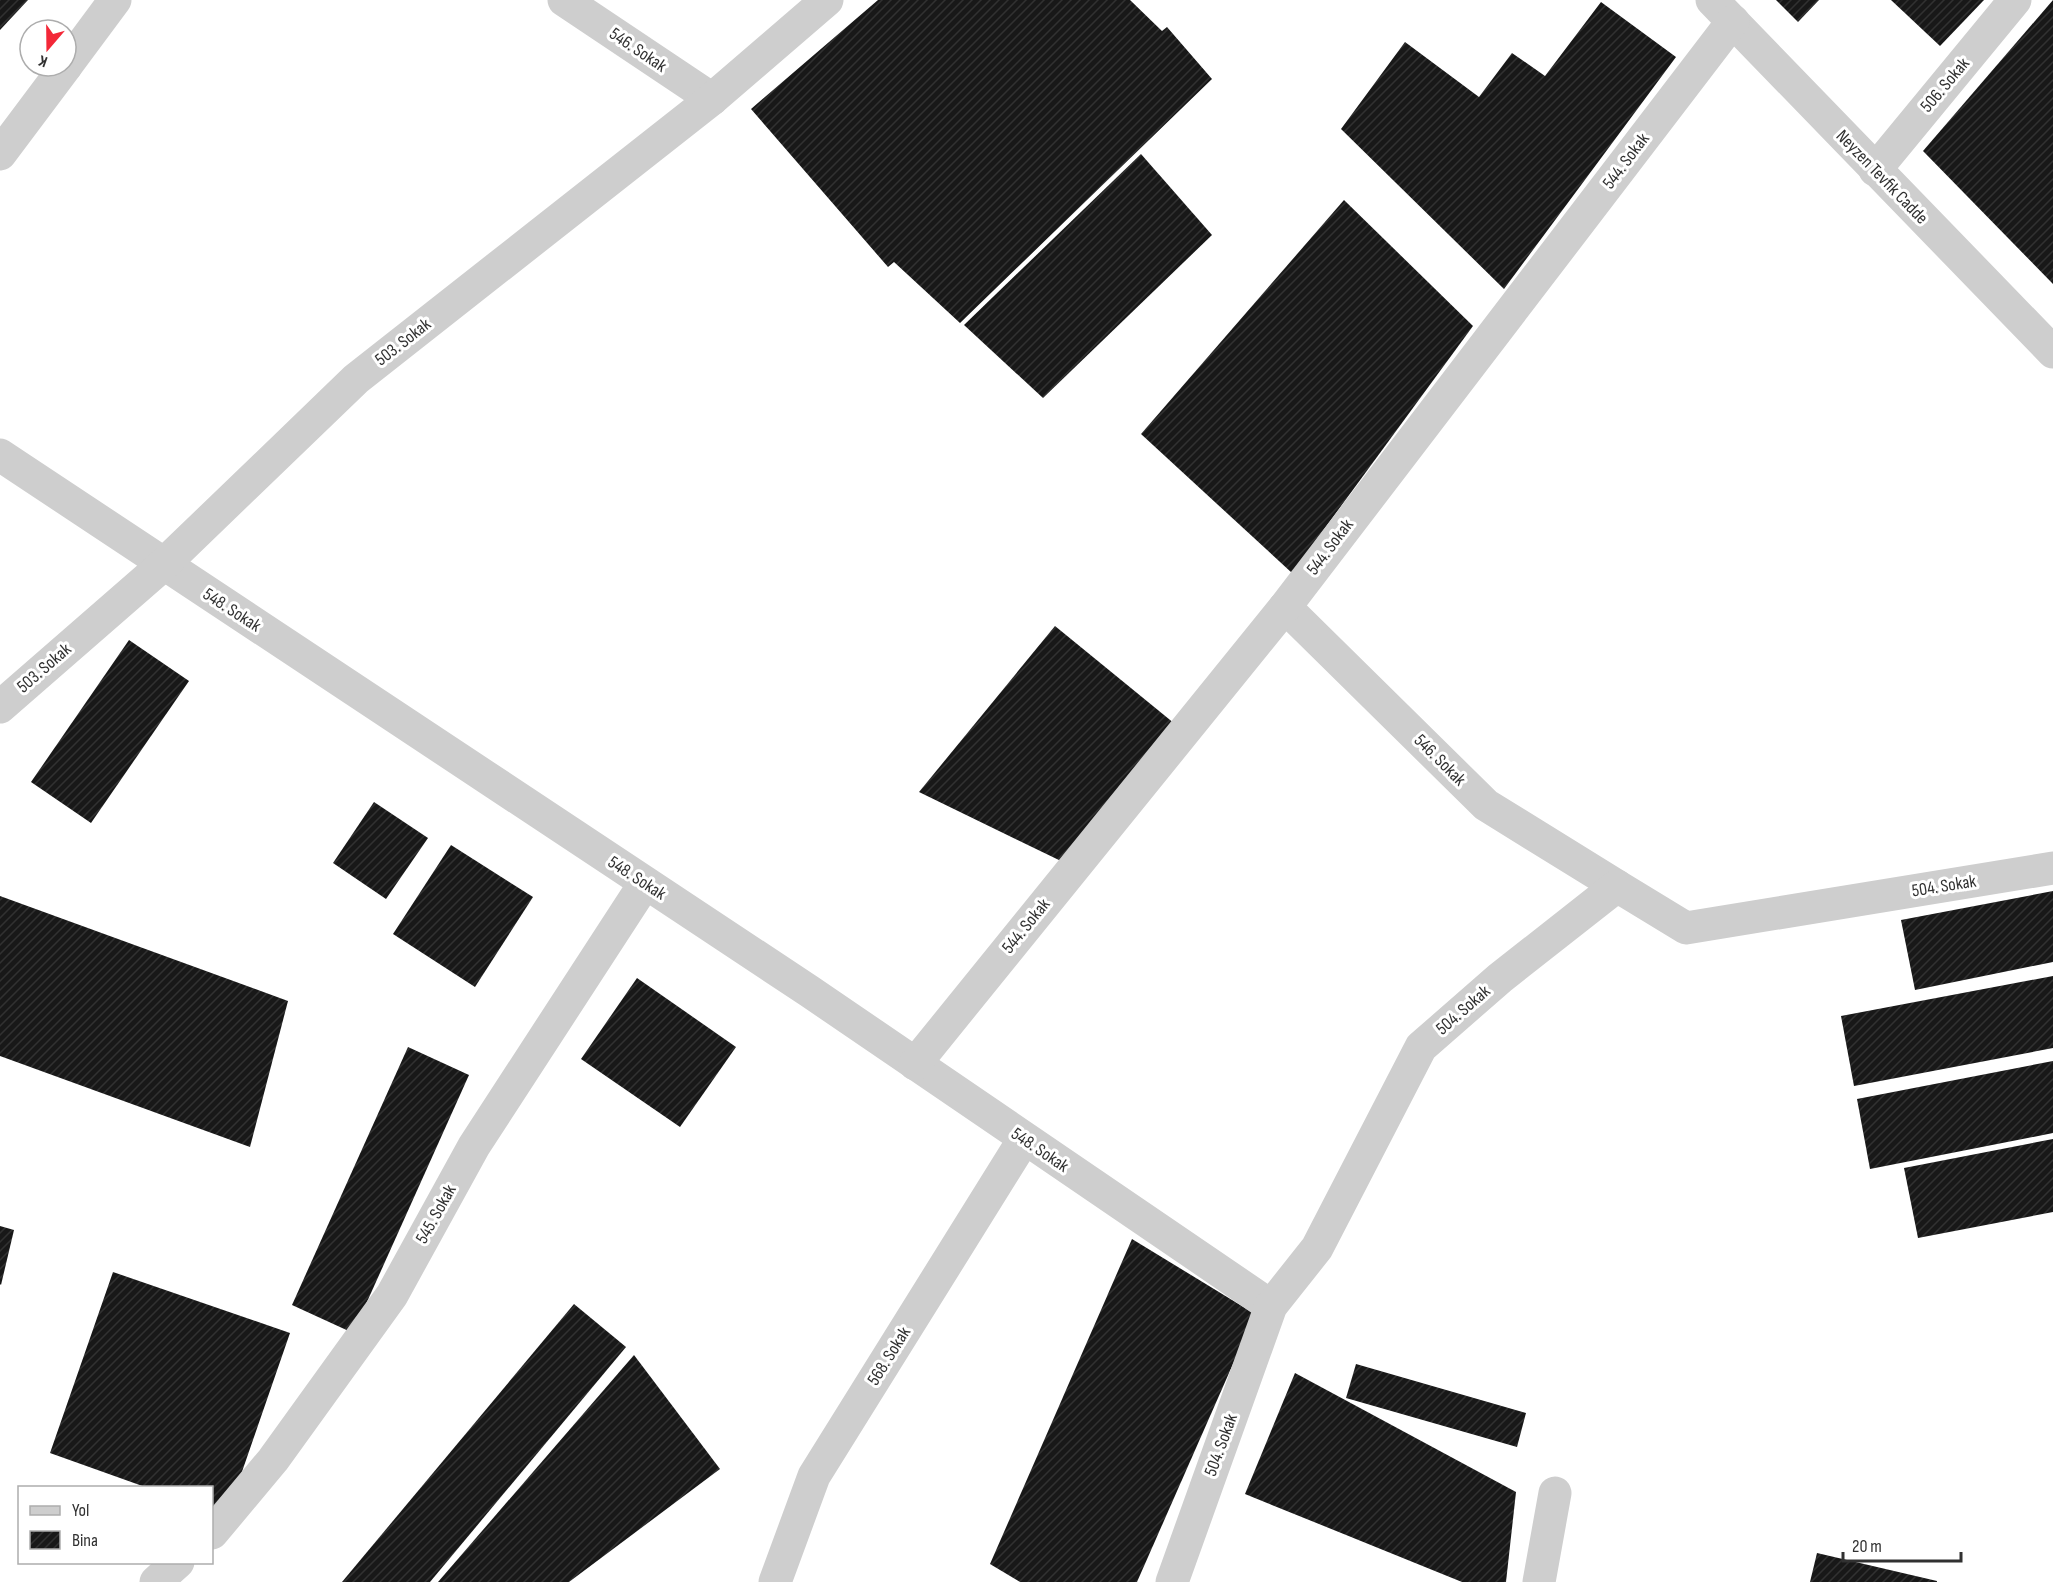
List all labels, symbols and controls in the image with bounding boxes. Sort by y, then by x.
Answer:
north arrow [18,18,78,78]
street label: 546. Sokak [605,23,671,77]
text: K [36,50,50,71]
street label: 506. Sokak [1916,53,1974,117]
street label: Neyzen Tevfik Cadde [1832,126,1932,228]
street label: 544. Sokak [1598,129,1654,193]
street label: 503. Sokak [371,314,435,370]
street label: 544. Sokak [1302,515,1358,579]
street label: 548. Sokak [199,584,265,637]
street label: 503. Sokak [13,639,75,697]
street label: 546. Sokak [1410,730,1470,790]
street label: 548. Sokak [604,852,670,905]
street label: 504. Sokak [1910,871,1978,901]
street label: 544. Sokak [998,894,1055,958]
street label: 504. Sokak [1432,981,1494,1039]
street label: 548. Sokak [1007,1123,1073,1177]
street label: 545. Sokak [411,1181,461,1247]
street label: 568. Sokak [863,1323,915,1389]
street label: 504. Sokak [1200,1411,1242,1479]
legend [18,1486,213,1564]
text: Yol [72,1500,89,1521]
scale bar [1843,1525,1962,1563]
text: Bina [72,1530,98,1551]
text: 20 m [1852,1536,1882,1557]

